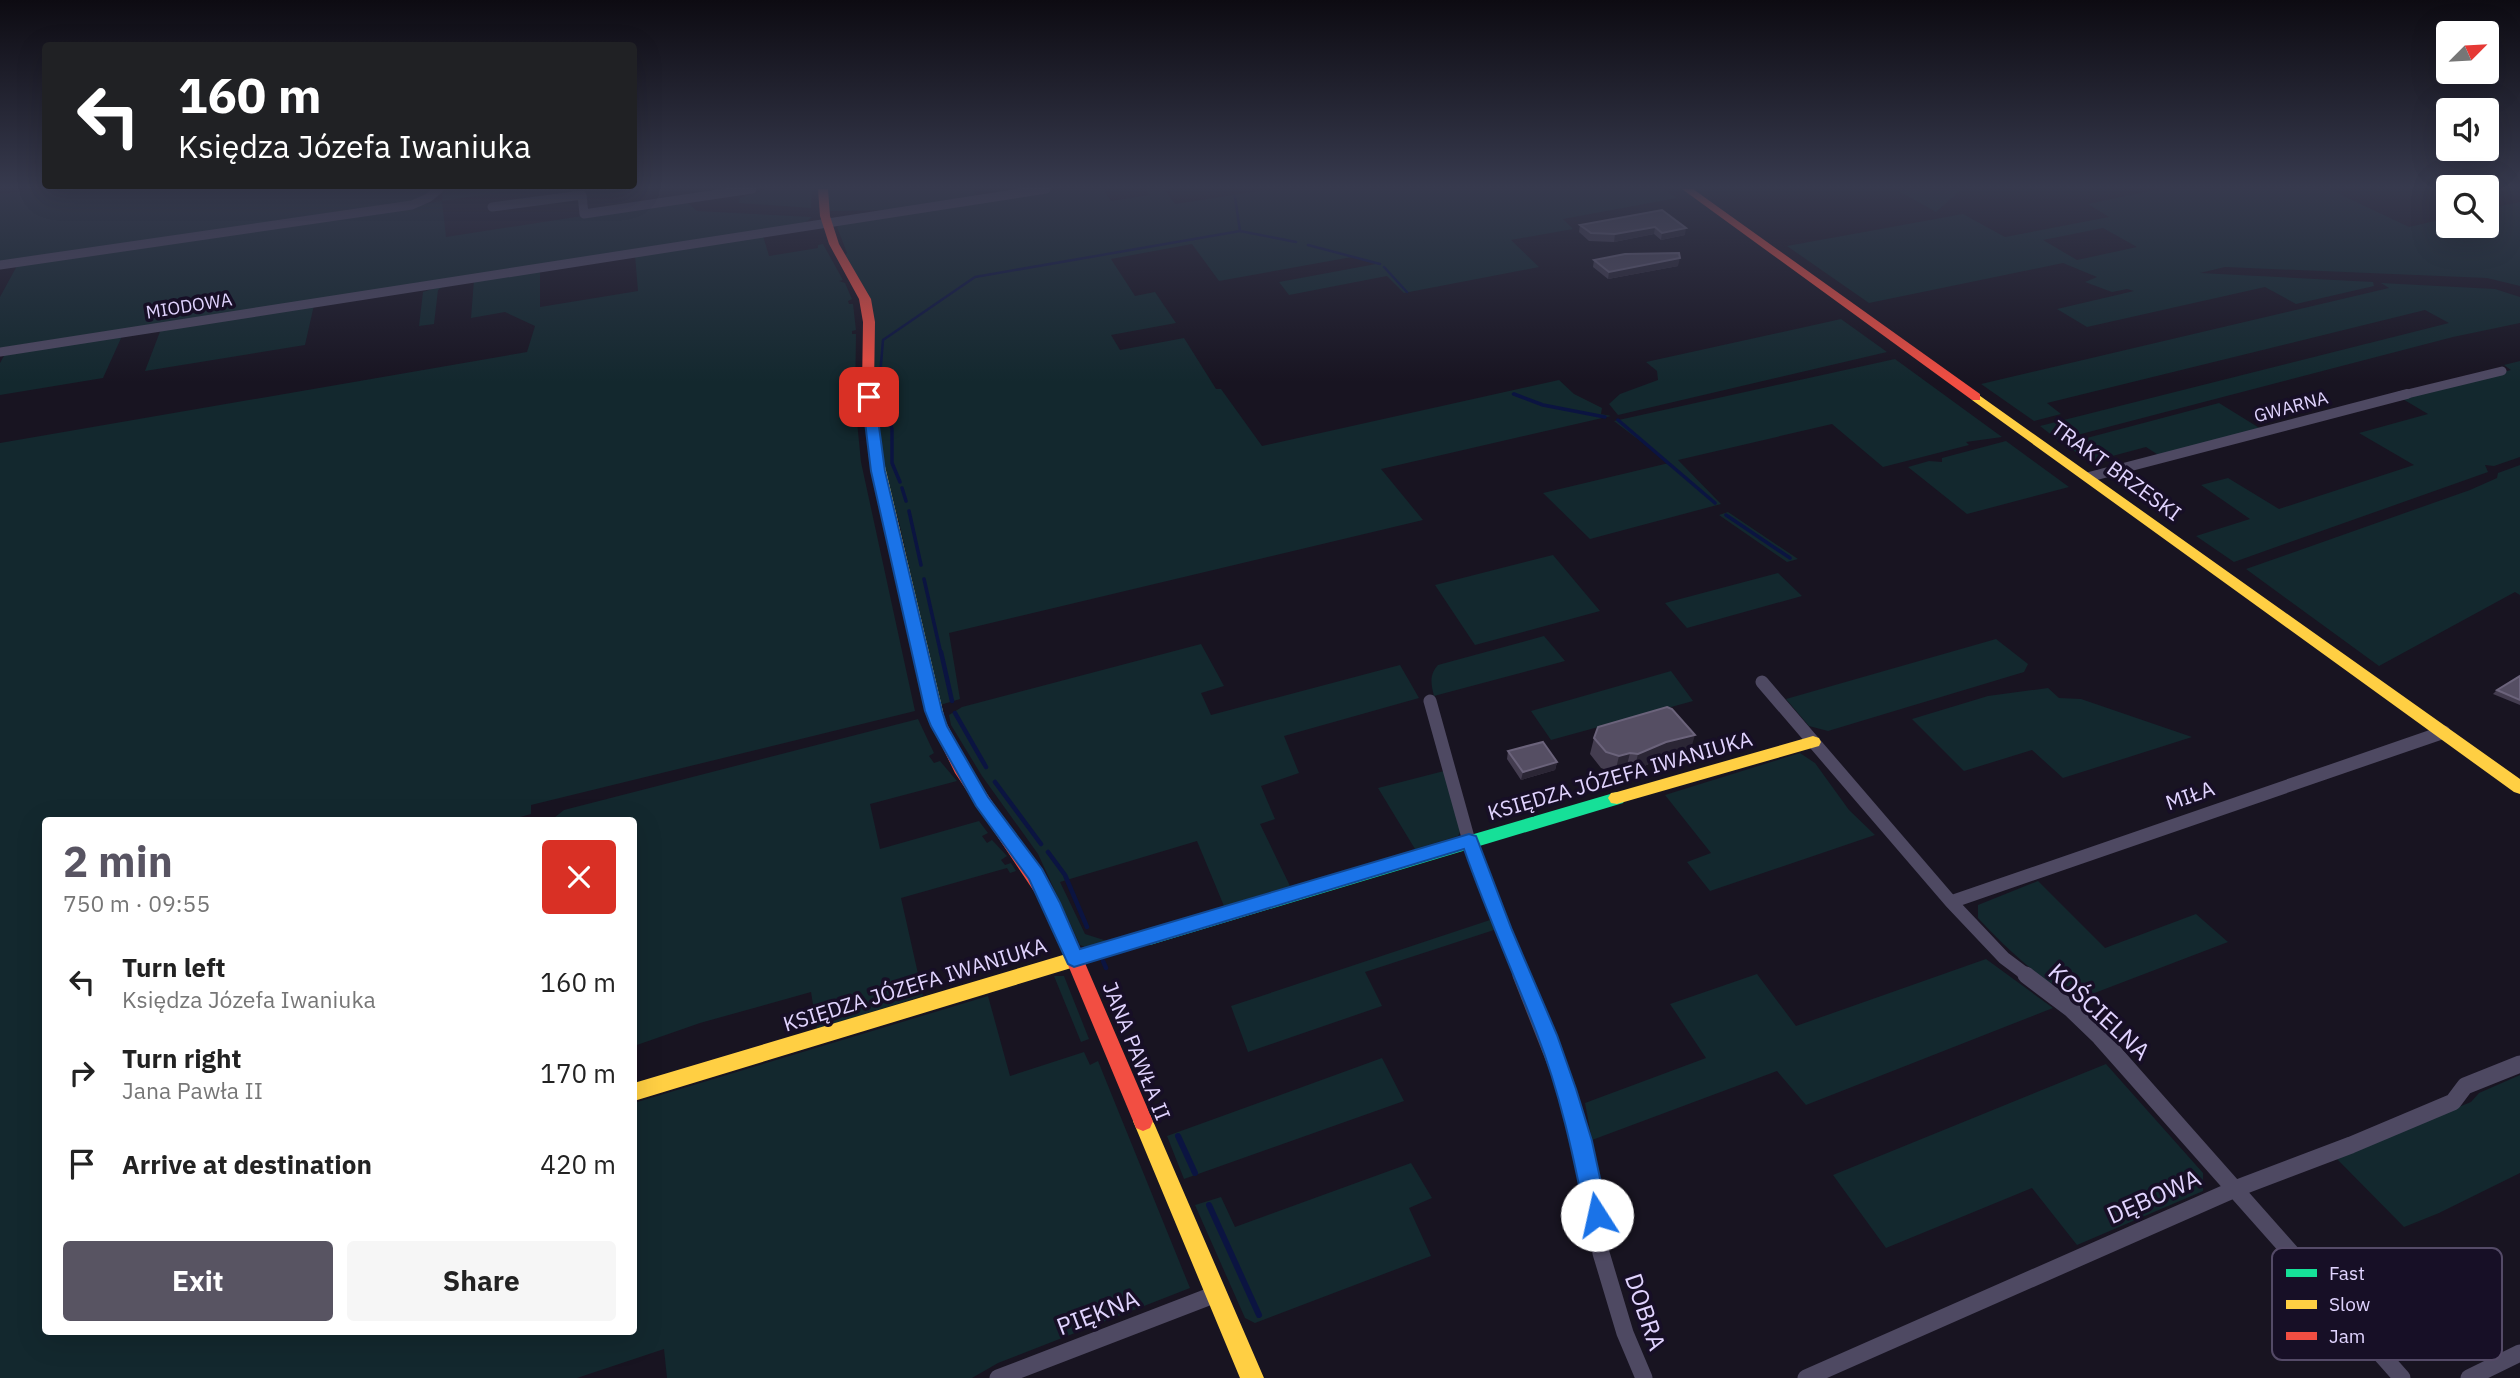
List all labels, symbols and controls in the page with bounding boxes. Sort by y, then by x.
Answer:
north arrow [2436,21,2499,84]
map controls [2436,21,2499,238]
text: 160 m [178,63,322,126]
icon: left [63,70,154,161]
button: sound [2436,98,2499,161]
text: Księdza Józefa Iwaniuka [178,125,531,167]
button: search [2436,175,2499,238]
street label: MIODOWA [144,287,234,324]
pin [839,367,899,427]
icon: arrive [850,378,888,416]
street label: GWARNA [2251,385,2331,427]
street label: TRAKT BRZESKI [2046,414,2187,527]
street label: KSIĘDZA JÓZEFA IWANIUKA [1484,724,1755,826]
street label: MIŁA [2161,774,2218,816]
text: 2 min [63,834,173,889]
button: close [542,840,616,914]
text: 750 m · 09:55 [63,888,210,918]
street label: KSIĘDZA JÓZEFA IWANIUKA [780,931,1050,1038]
text: Turn left [122,950,225,984]
street label: KOŚCIELNA [2042,956,2158,1067]
icon: left [63,963,101,1001]
text: 160 m [540,965,616,999]
street label: JANA PAWŁA II [1096,977,1178,1124]
text: Księdza Józefa Iwaniuka [122,984,376,1014]
text: Turn right [122,1041,241,1075]
icon: right [63,1054,101,1092]
text: 170 m [540,1056,616,1090]
text: Jana Pawła II [122,1075,263,1105]
icon: arrive [63,1145,101,1183]
text: Arrive at destination [122,1147,372,1181]
text: 420 m [540,1147,616,1181]
street label: DĘBOWA [2102,1161,2206,1231]
position arrow [1560,1178,1634,1252]
button: Exit [63,1241,333,1321]
button: Share [347,1241,616,1321]
legend [2272,1248,2502,1360]
text: Fast [2329,1261,2365,1285]
street label: DOBRA [1618,1269,1674,1354]
street label: PIĘKNA [1052,1282,1143,1342]
text: Slow [2329,1292,2370,1316]
text: Jam [2329,1324,2365,1348]

